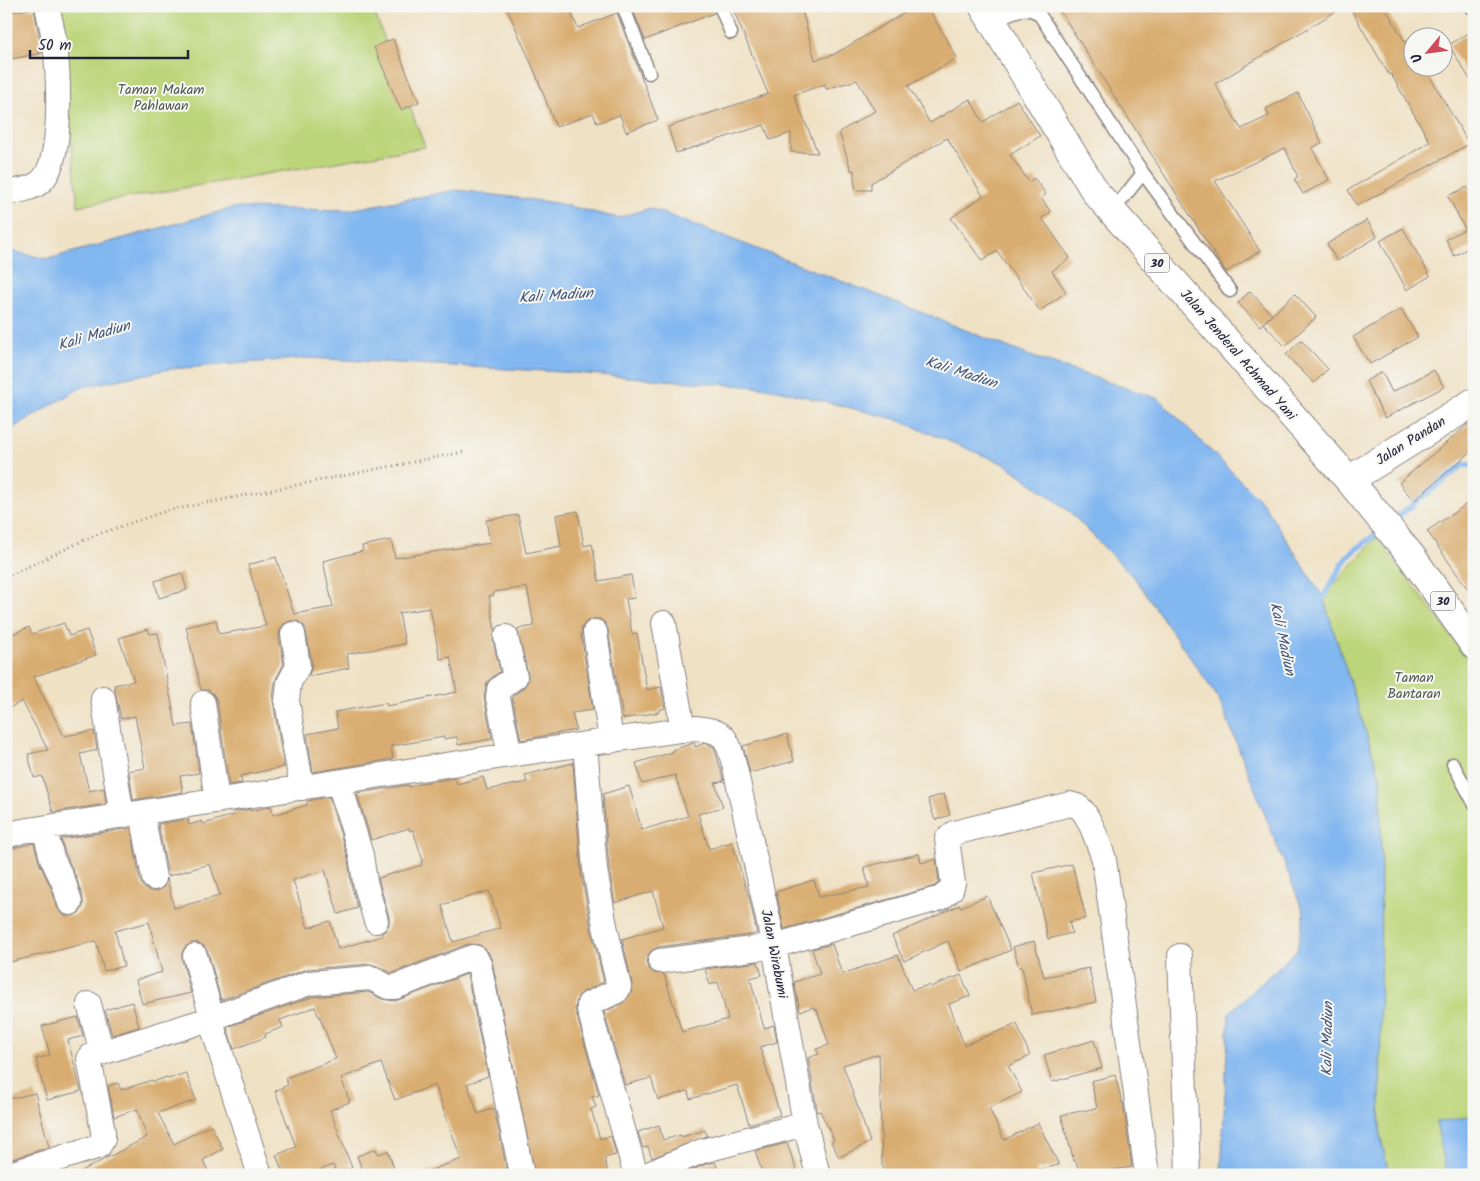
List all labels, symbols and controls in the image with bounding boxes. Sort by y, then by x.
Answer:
scale bar [30,28,188,60]
north arrow [1402,28,1452,78]
text: 50 m [38,34,72,58]
text: U [1406,48,1429,67]
park label: Taman Makam Pahlawan [118,79,204,117]
road number: 30 [1144,254,1170,272]
water label: Kali Madiun [518,281,595,311]
street label: Jalan Jenderal Achmad Yani [1175,284,1302,426]
water label: Kali Madiun [55,314,134,358]
water label: Kali Madiun [922,350,1001,396]
street label: Jalan Pandan [1372,411,1450,471]
road number: 30 [1430,592,1456,610]
water label: Kali Madiun [1263,600,1302,679]
park label: Taman Bantaran [1387,667,1441,705]
street label: Jalan Wirabumi [755,908,794,1001]
water label: Kali Madiun [1315,1001,1341,1076]

